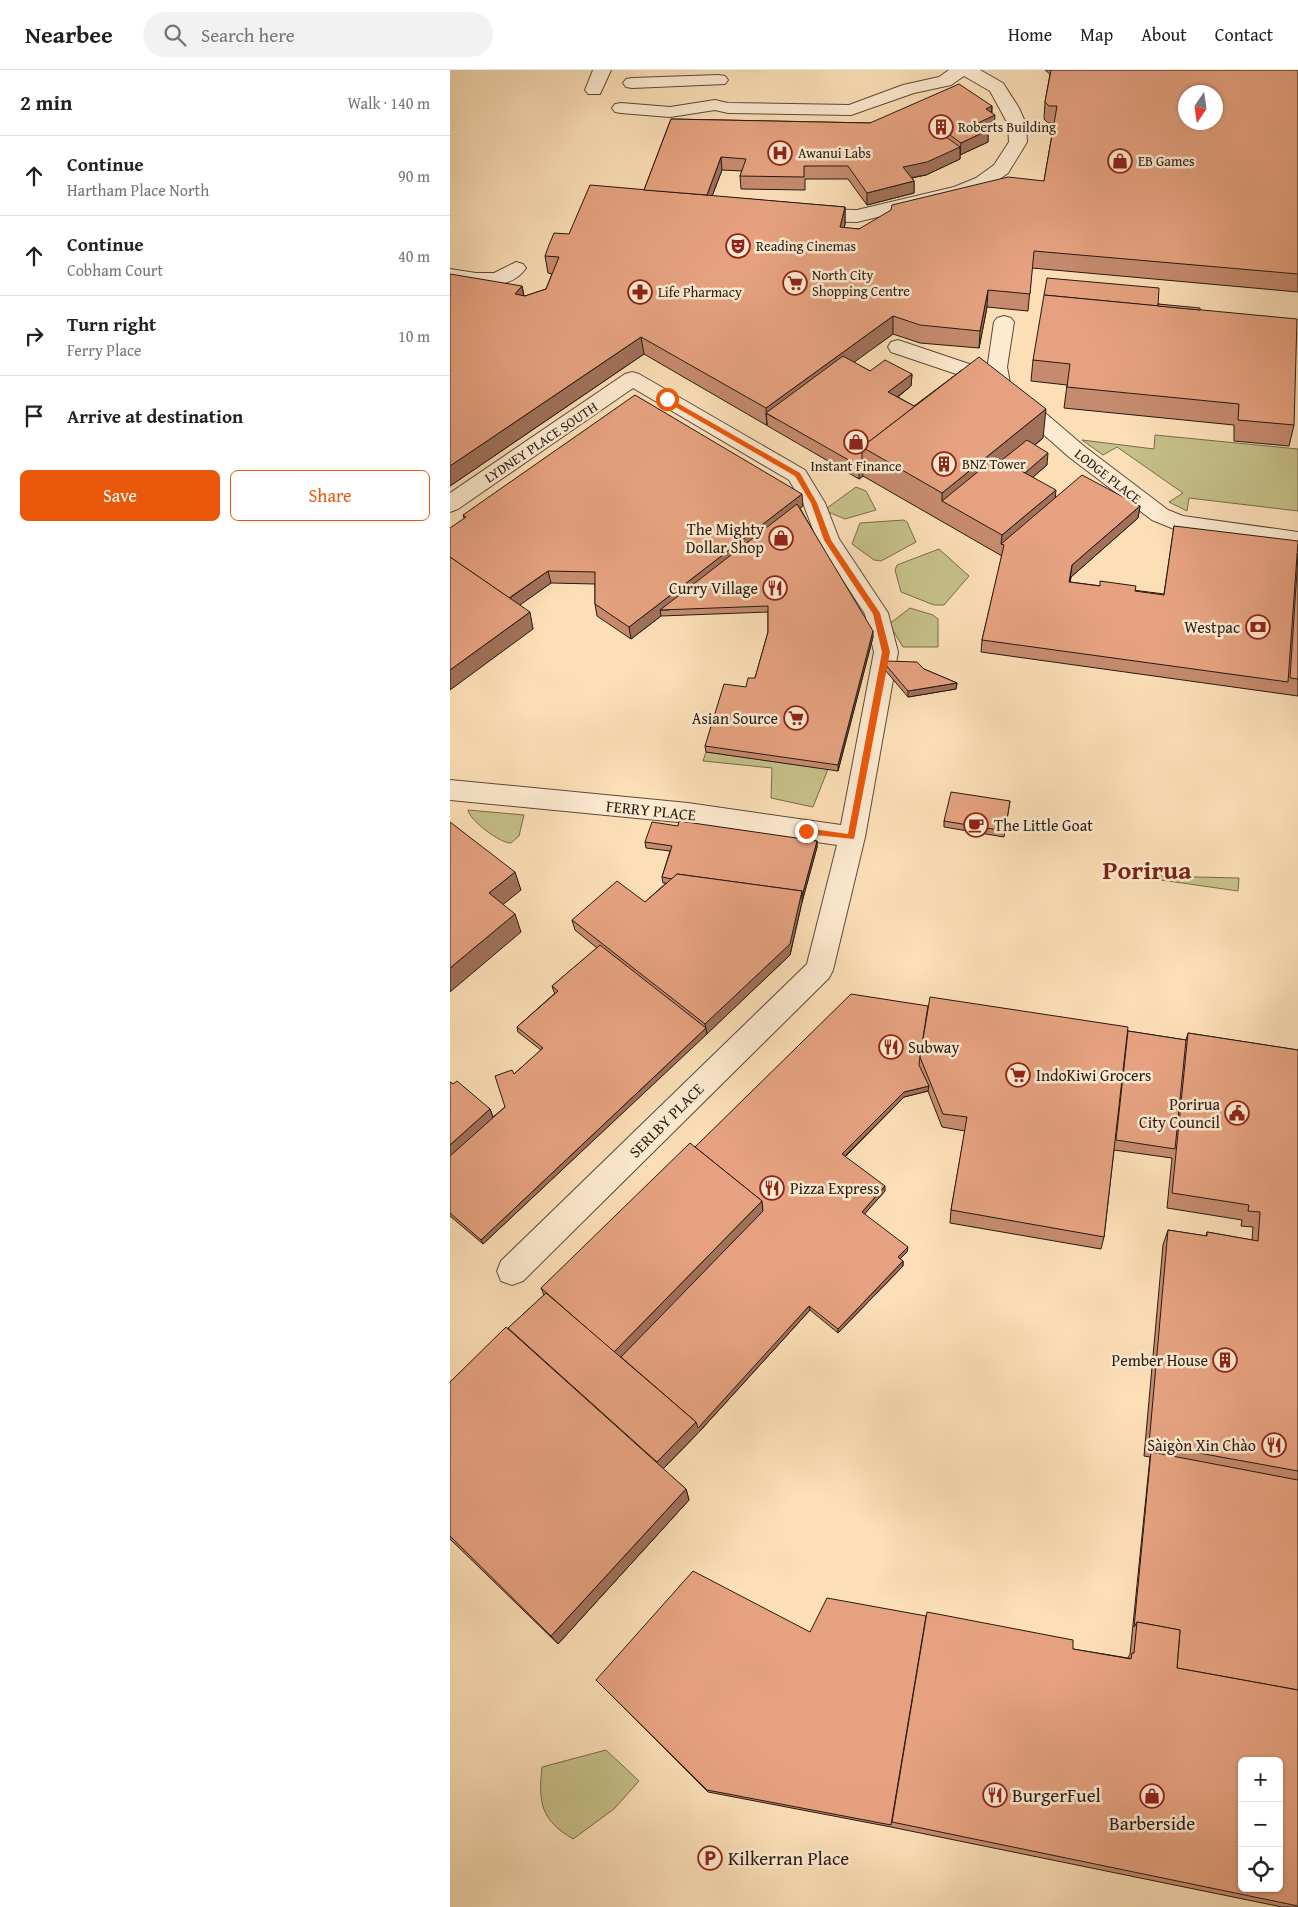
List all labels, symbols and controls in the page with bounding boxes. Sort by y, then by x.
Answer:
search box [143,12,493,57]
text: Nearbee [25,17,113,52]
icon: search [161,21,189,49]
text: Search here [201,21,295,49]
text: Home [1008,21,1052,48]
text: Map [1080,21,1113,48]
text: About [1141,21,1187,48]
text: Contact [1215,21,1273,48]
north arrow [1178,85,1223,130]
text: 2 min [20,87,72,118]
text: Walk · 140 m [347,91,430,115]
building icon: Roberts Building [928,114,954,140]
place label: Roberts Building [958,117,1056,137]
hospital icon: Awanui Labs [767,140,793,166]
place label: Awanui Labs [798,143,871,163]
shop icon: EB Games [1107,148,1133,174]
text: Continue [67,150,144,178]
place label: EB Games [1138,151,1195,171]
icon: ahead [20,162,48,190]
text: 90 m [398,164,430,188]
text: Hartham Place North [67,178,209,202]
text: Continue [67,230,144,258]
theatre icon: Reading Cinemas [725,233,751,259]
place label: Reading Cinemas [756,236,856,256]
icon: ahead [20,242,48,270]
text: 40 m [398,244,430,268]
text: Cobham Court [67,258,163,282]
place label: North City Shopping Centre [812,265,910,301]
supermarket icon: North City Shopping Centre [782,270,808,296]
pharmacy icon: Life Pharmacy [627,279,653,305]
place label: Life Pharmacy [658,282,742,302]
text: Turn right [67,310,156,338]
icon: right [20,322,48,350]
text: 10 m [398,324,430,348]
text: Ferry Place [67,338,142,362]
route start [656,388,679,411]
street label: LYDNEY PLACE SOUTH [480,397,602,487]
icon: arrive [20,402,48,430]
text: Arrive at destination [67,402,243,430]
shop icon: Instant Finance [843,429,869,455]
street label: LODGE PLACE [1070,444,1146,508]
building icon: BNZ Tower [931,451,957,477]
place label: BNZ Tower [962,454,1026,474]
place label: Instant Finance [810,456,902,476]
button: Save [20,470,220,521]
button: Share [230,470,430,521]
place label: The Mighty Dollar Shop [686,517,764,559]
shop icon: The Mighty Dollar Shop [768,525,794,551]
restaurant icon: Curry Village [762,575,788,601]
place label: Curry Village [669,576,758,600]
bank icon: Westpac [1245,614,1271,640]
place label: Westpac [1184,615,1240,639]
supermarket icon: Asian Source [783,705,809,731]
place label: Asian Source [692,706,778,730]
street label: FERRY PLACE [605,793,697,827]
cafe icon: The Little Goat [963,812,989,838]
place label: The Little Goat [994,813,1093,837]
route end [795,820,818,843]
district label: Porirua [1102,850,1192,889]
restaurant icon: Subway [878,1034,904,1060]
place label: Subway [908,1035,959,1059]
supermarket icon: IndoKiwi Grocers [1005,1062,1031,1088]
place label: IndoKiwi Grocers [1036,1063,1151,1087]
street label: SERLBY PLACE [623,1077,709,1163]
place label: Porirua City Council [1139,1092,1221,1134]
public building icon: Porirua City Council [1224,1100,1250,1126]
restaurant icon: Pizza Express [759,1175,785,1201]
place label: Pizza Express [790,1176,880,1200]
building icon: Pember House [1212,1347,1238,1373]
place label: Pember House [1112,1348,1208,1372]
restaurant icon: Sàigòn Xin Chào [1261,1432,1287,1458]
place label: Sàigòn Xin Chào [1147,1433,1256,1457]
map controls [1238,1757,1283,1892]
button: + [1238,1757,1283,1802]
place label: BurgerFuel [1012,1781,1101,1809]
restaurant icon: BurgerFuel [982,1782,1008,1808]
shop icon: Barberside [1139,1783,1165,1809]
button: − [1238,1802,1283,1847]
place label: Barberside [1109,1809,1195,1837]
place label: Kilkerran Place [728,1844,849,1872]
parking icon: Kilkerran Place [697,1845,723,1871]
button: locate [1238,1847,1283,1892]

